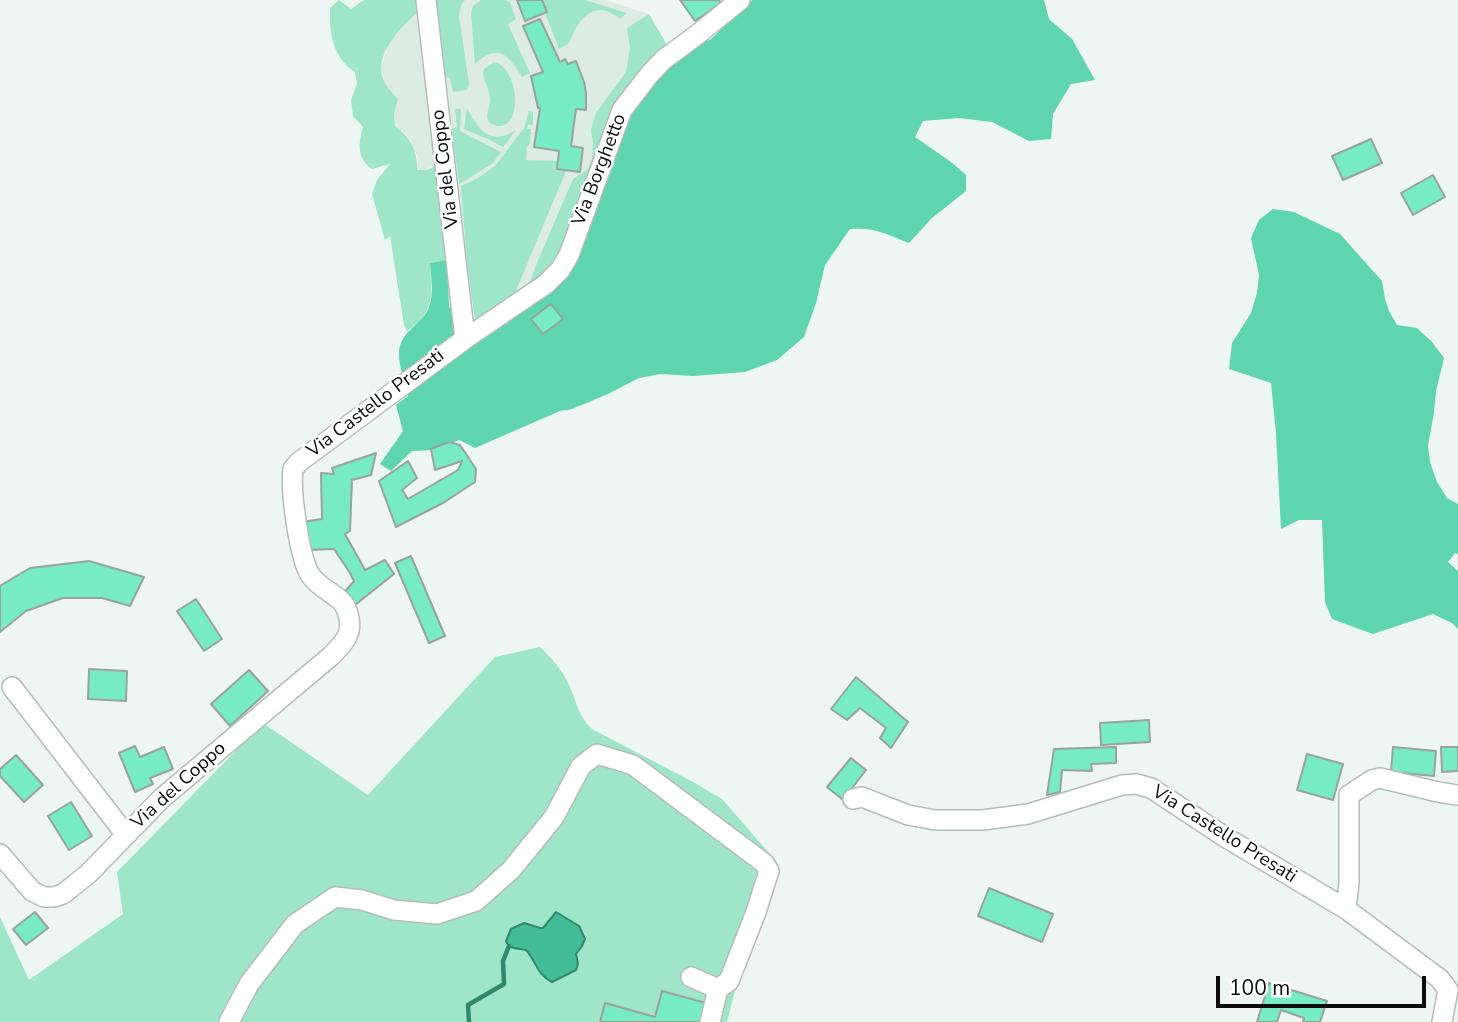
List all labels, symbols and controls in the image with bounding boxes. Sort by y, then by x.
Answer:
street label: Via del Coppo [427,108,465,230]
street label: Via Borghetto [568,111,632,229]
street label: Via Castello Presati [303,345,449,463]
street label: Via del Coppo [127,738,231,834]
street label: Via Castello Presati [1147,781,1301,889]
scale bar [1220,962,1430,1006]
text: 100 m [1229,974,1290,1002]

